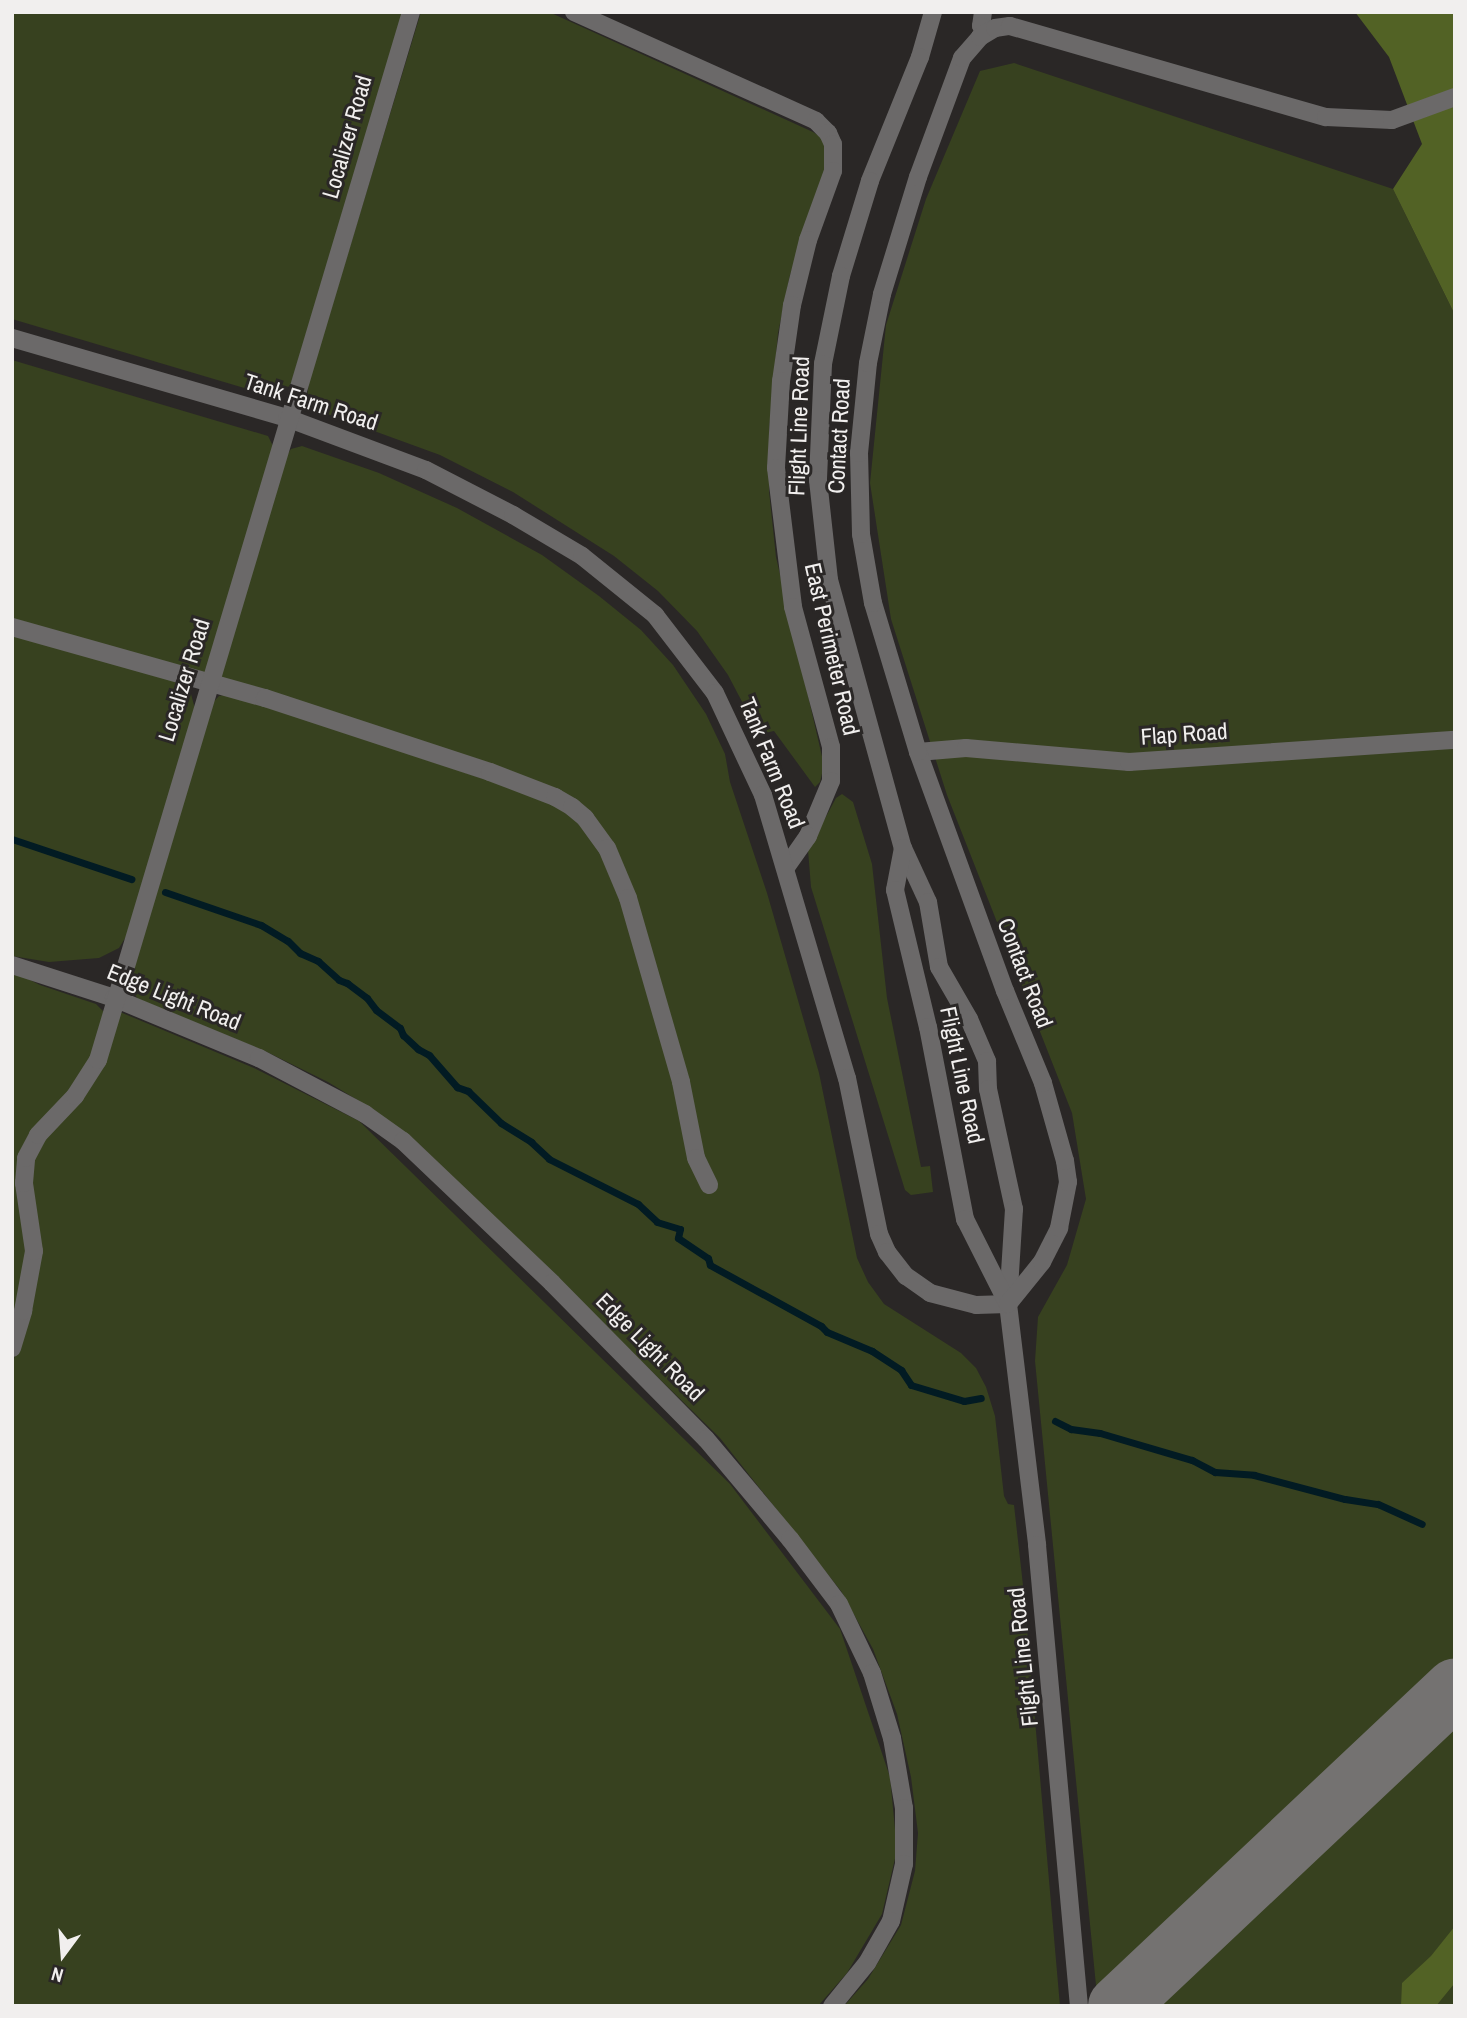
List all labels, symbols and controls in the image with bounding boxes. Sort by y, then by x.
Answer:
street label: Localizer Road [316,72,378,202]
street label: Flight Line Road [783,356,815,496]
street label: Tank Farm Road [241,367,381,437]
street label: Contact Road [822,378,856,494]
street label: East Perimeter Road [799,560,865,738]
street label: Localizer Road [152,615,216,745]
street label: Tank Farm Road [733,693,811,833]
street label: Flap Road [1140,717,1228,751]
street label: Contact Road [991,914,1059,1032]
street label: Edge Light Road [103,958,245,1036]
street label: Flight Line Road [934,1004,990,1146]
street label: Edge Light Road [590,1287,710,1407]
street label: Flight Line Road [1002,1586,1044,1728]
north arrow [28,1920,98,1990]
text: N [48,1961,66,1989]

